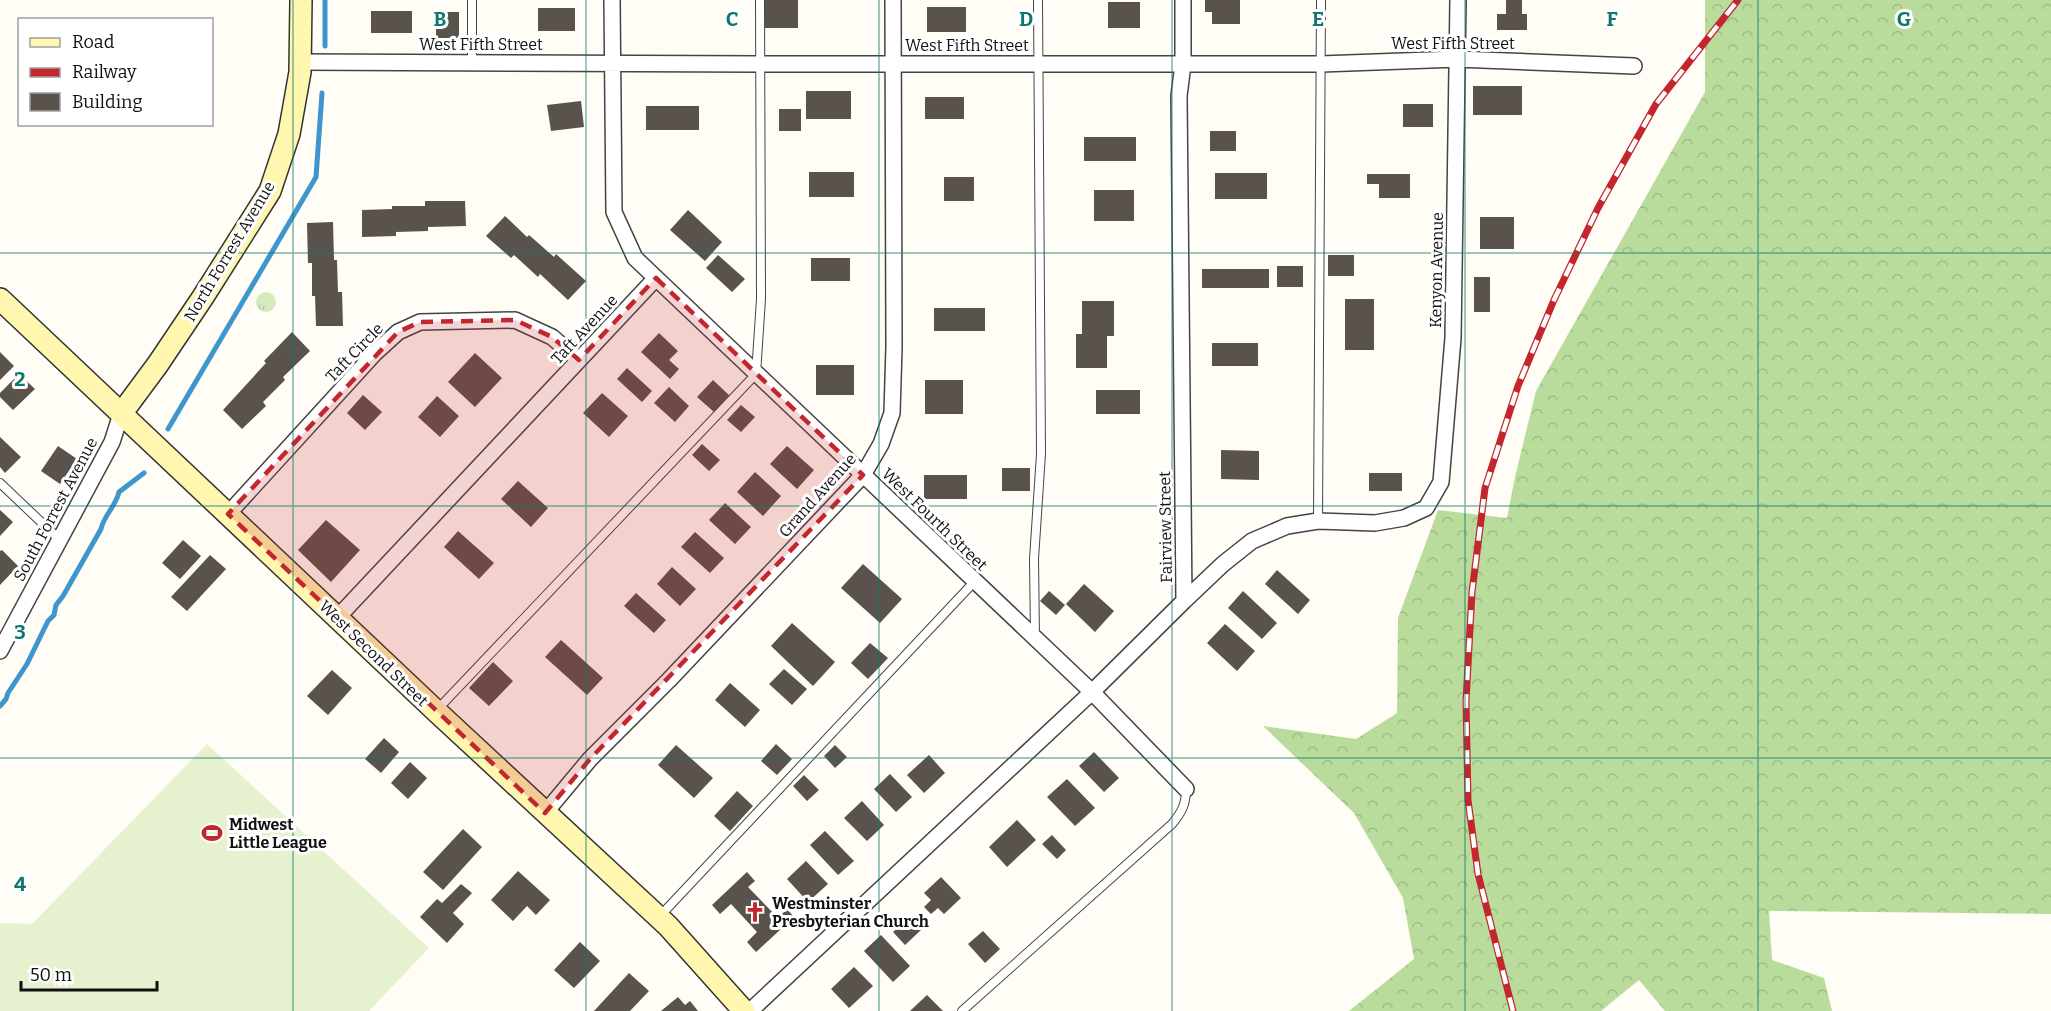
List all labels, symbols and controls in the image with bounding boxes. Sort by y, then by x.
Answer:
text: B [434,7,447,31]
text: C [726,7,738,31]
text: D [1019,7,1033,31]
text: E [1312,7,1324,31]
text: F [1606,7,1618,31]
text: G [1897,7,1911,31]
legend [18,18,213,126]
text: Road [72,31,115,53]
street label: West Fifth Street [1391,34,1515,53]
street label: West Fifth Street [419,35,543,54]
street label: West Fifth Street [905,36,1029,55]
text: Railway [72,61,137,83]
text: Building [72,91,143,113]
street label: North Forrest Avenue [180,178,279,325]
street label: Kenyon Avenue [1426,212,1447,328]
street label: Taft Avenue [547,291,621,368]
street label: Taft Circle [322,319,387,386]
text: 2 [14,367,26,391]
street label: South Forrest Avenue [10,434,101,584]
street label: Grand Avenue [775,450,860,541]
street label: West Fourth Street [878,464,991,575]
street label: Fairview Street [1155,471,1176,583]
street label: West Second Street [315,597,432,710]
text: 3 [14,620,26,644]
place label: Midwest Little League [229,815,327,852]
sports icon: Midwest Little League [200,821,224,845]
text: 4 [14,872,26,896]
place label: Westminster Presbyterian Church [772,894,929,931]
church icon: Westminster Presbyterian Church [743,900,767,924]
scale bar [21,954,158,992]
text: 50 m [30,964,72,986]

